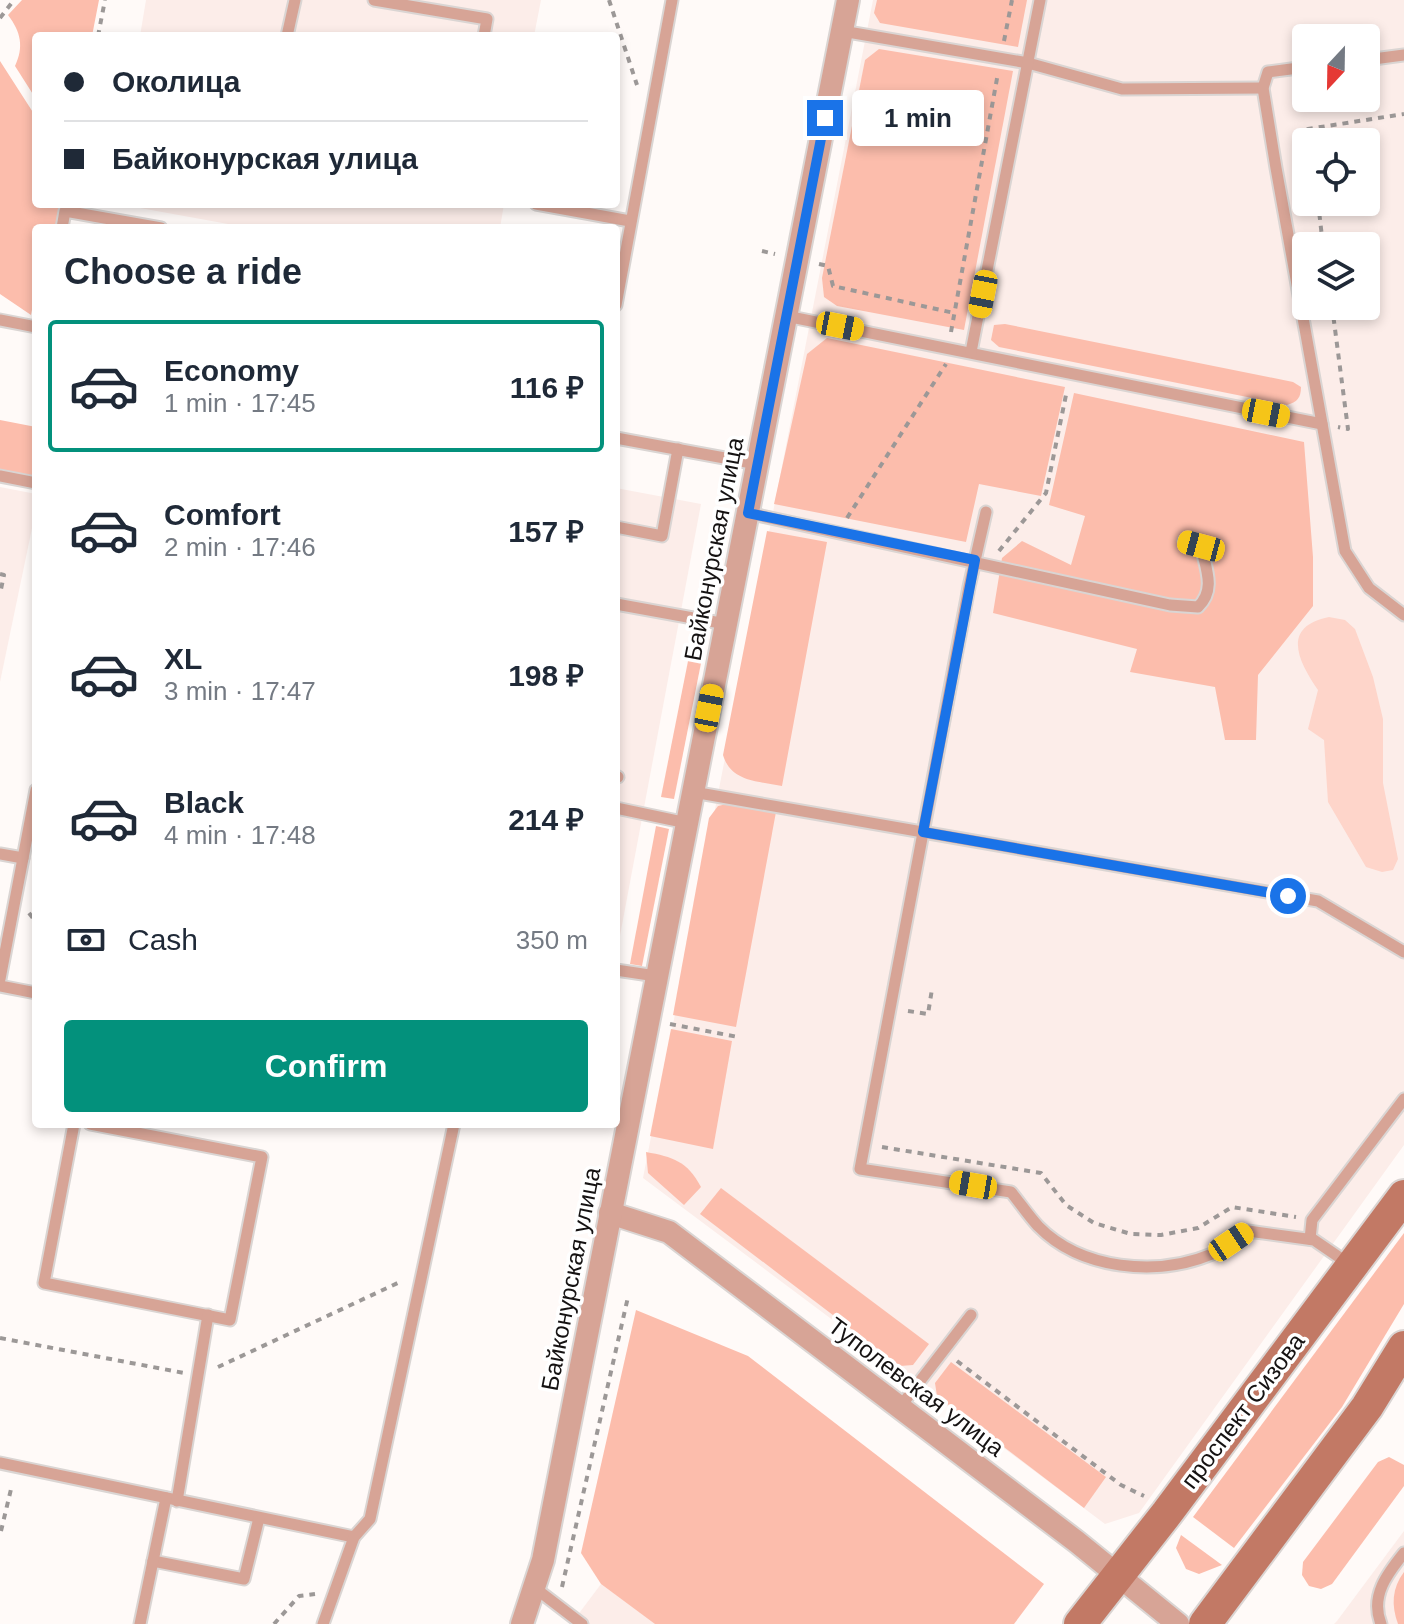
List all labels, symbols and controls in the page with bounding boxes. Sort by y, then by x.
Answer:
north arrow [1292,24,1380,112]
map controls [1292,24,1380,320]
text: Околица [112,65,241,98]
callout: 1 min [853,90,985,146]
route end [807,100,843,136]
text: 1 min [884,103,952,133]
button: locate [1292,128,1380,216]
text: Байконурская улица [112,142,418,175]
button: layers [1292,232,1380,320]
text: Choose a ride [64,251,302,292]
car [967,268,999,320]
car [814,310,866,342]
icon: car [68,350,140,422]
text: Economy [164,354,299,387]
text: 116 ₽ [510,371,584,404]
text: 1 min · 17:45 [164,388,316,418]
car [1240,397,1292,429]
street label: Байконурская улица [679,434,749,663]
icon: car [68,494,140,566]
text: Comfort [164,498,281,531]
text: 157 ₽ [508,515,584,548]
car [1175,528,1227,564]
text: 2 min · 17:46 [164,532,316,562]
icon: car [68,638,140,710]
text: XL [164,642,202,675]
text: 198 ₽ [508,659,584,692]
text: 3 min · 17:47 [164,676,316,706]
car [693,682,725,734]
icon: car [68,782,140,854]
text: Black [164,786,244,819]
text: 214 ₽ [508,803,584,836]
text: 4 min · 17:48 [164,820,316,850]
route start [1270,878,1306,914]
icon: cash [64,918,108,962]
text: Cash [128,923,198,956]
text: 350 m [516,925,588,955]
button: Confirm [64,1020,588,1112]
street label: Байконурская улица [536,1164,606,1393]
car [947,1169,999,1201]
car [1204,1219,1258,1265]
street label: Туполевская улица [823,1312,1010,1462]
street label: проспект Сизова [1176,1327,1310,1494]

